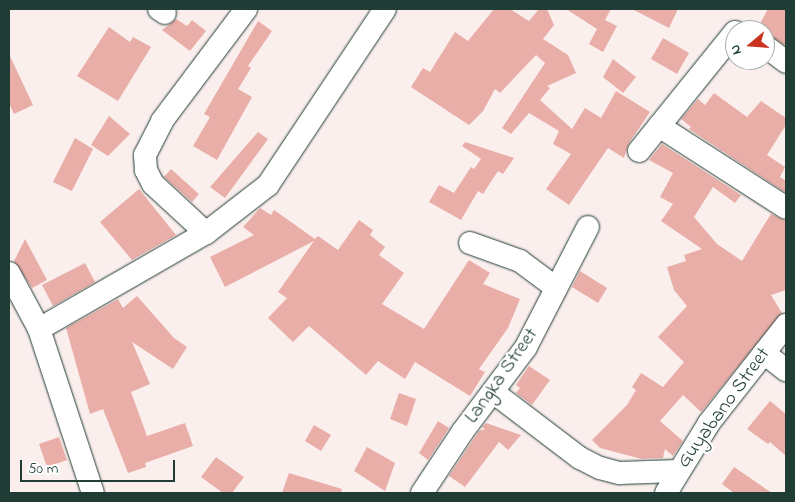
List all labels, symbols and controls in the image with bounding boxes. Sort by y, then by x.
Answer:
north arrow [725,20,775,70]
text: N [725,42,748,57]
street label: Langka Street [460,324,544,428]
street label: Guyabano Street [672,343,776,473]
scale bar [22,450,178,482]
text: 50 m [28,458,58,480]

